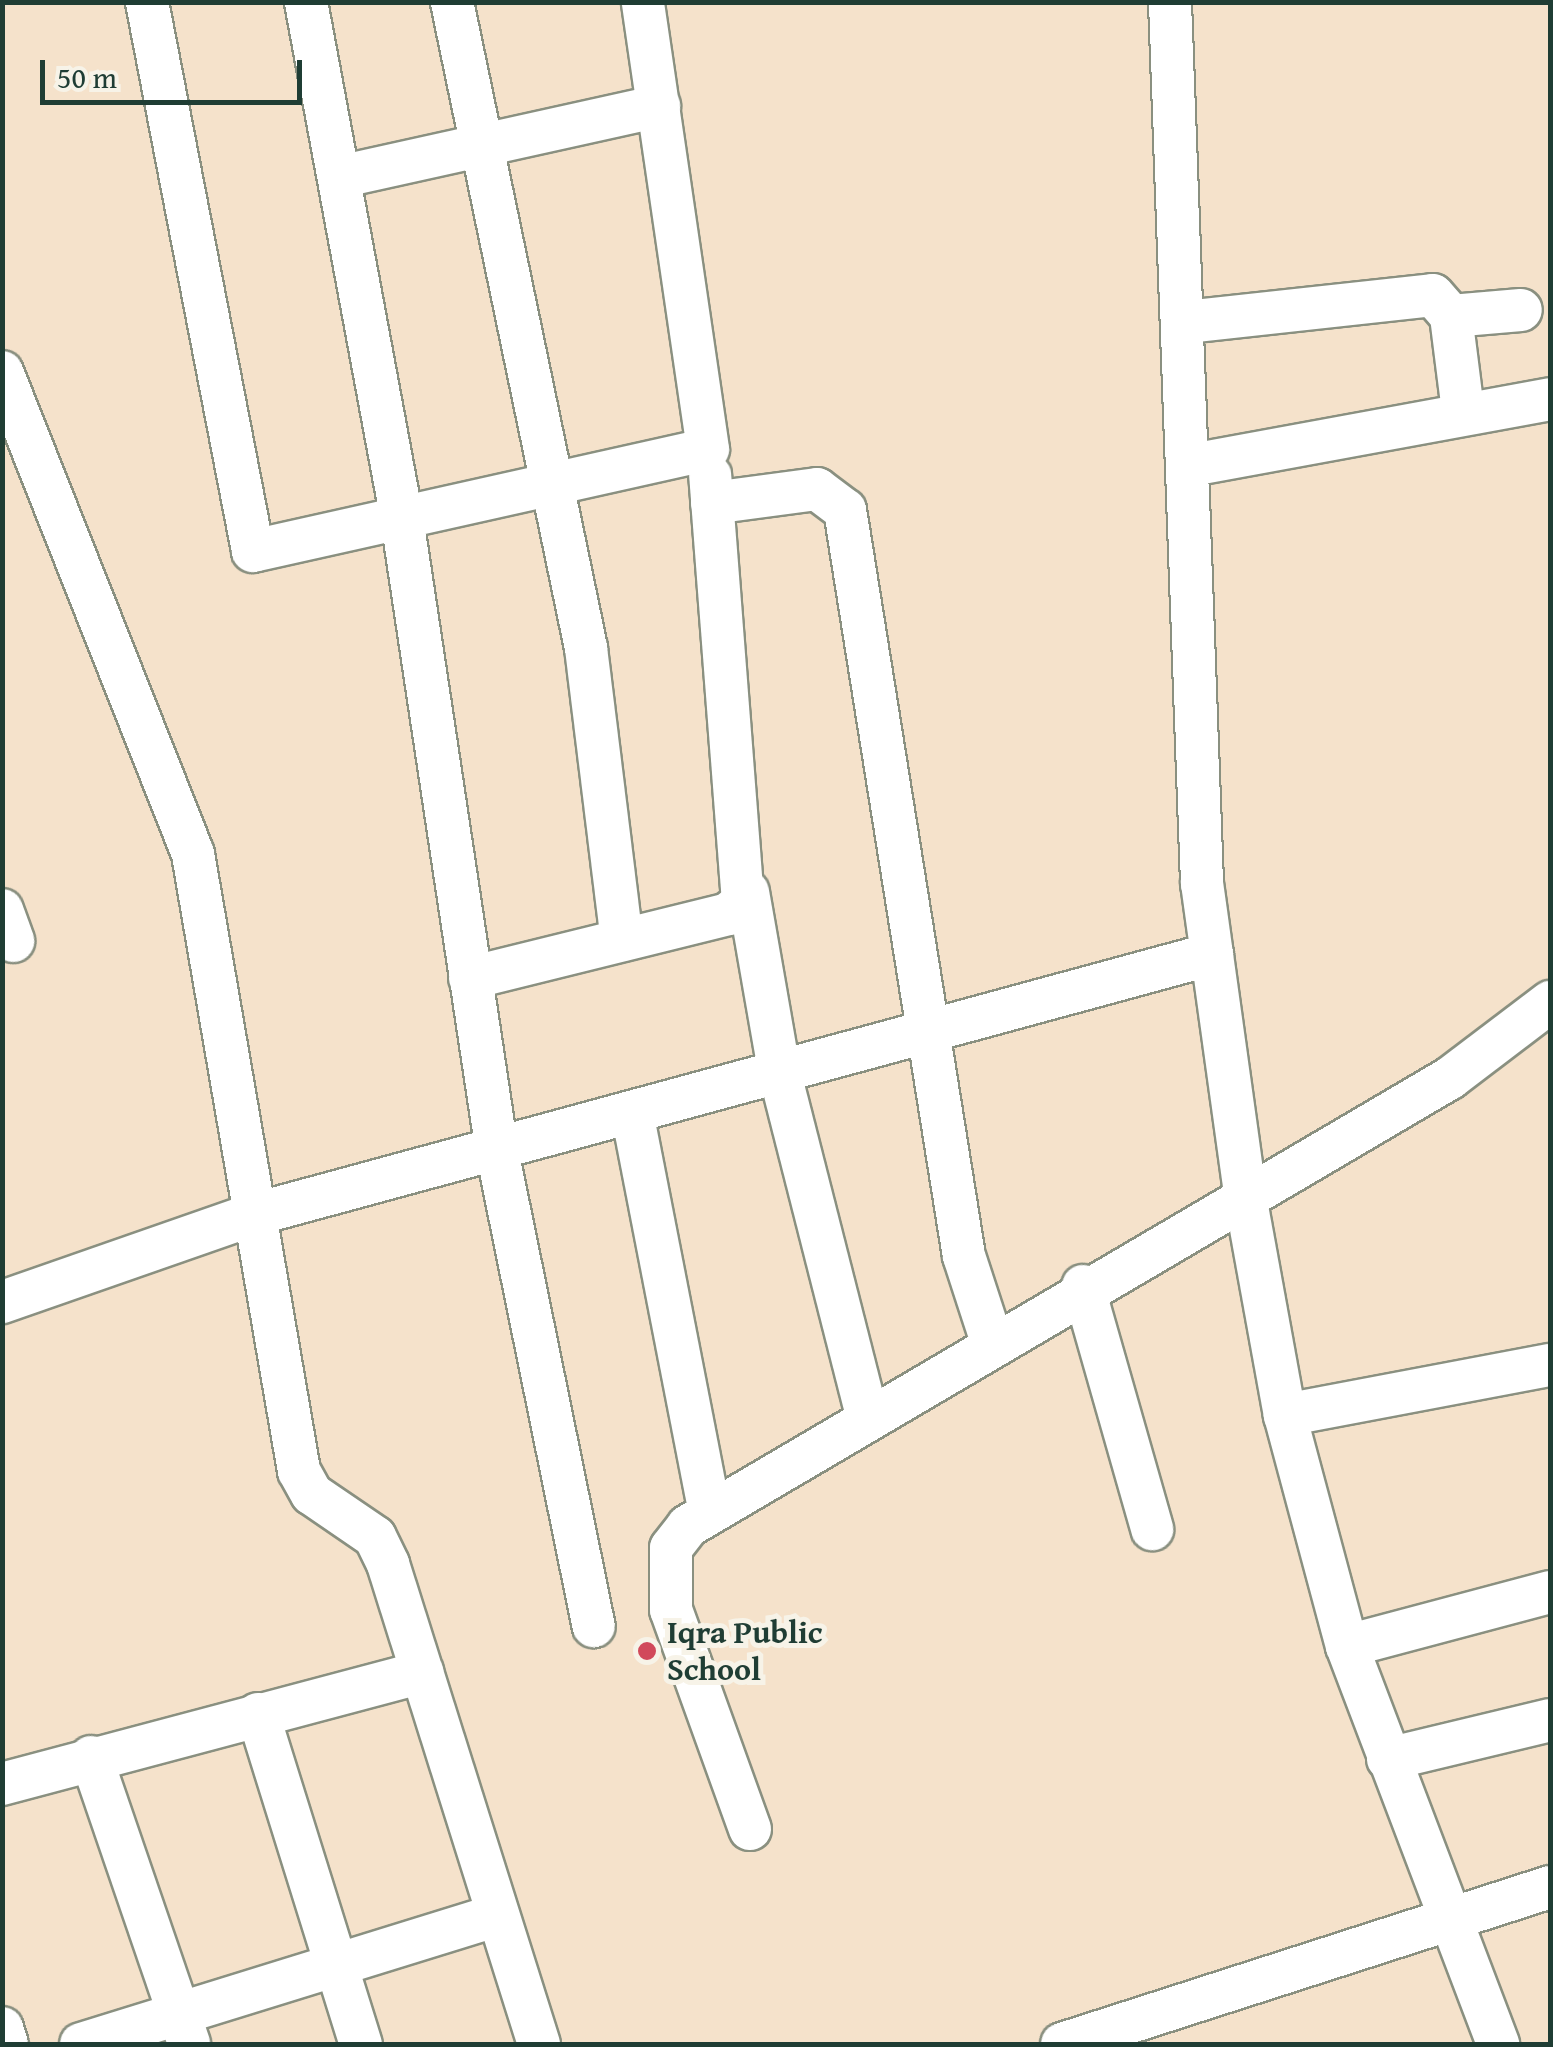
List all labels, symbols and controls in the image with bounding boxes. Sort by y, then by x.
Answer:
scale bar [45,40,308,102]
text: 50 m [57,55,117,99]
place label: Iqra Public School [667,1614,823,1689]
marker: Iqra Public School [636,1640,658,1662]

